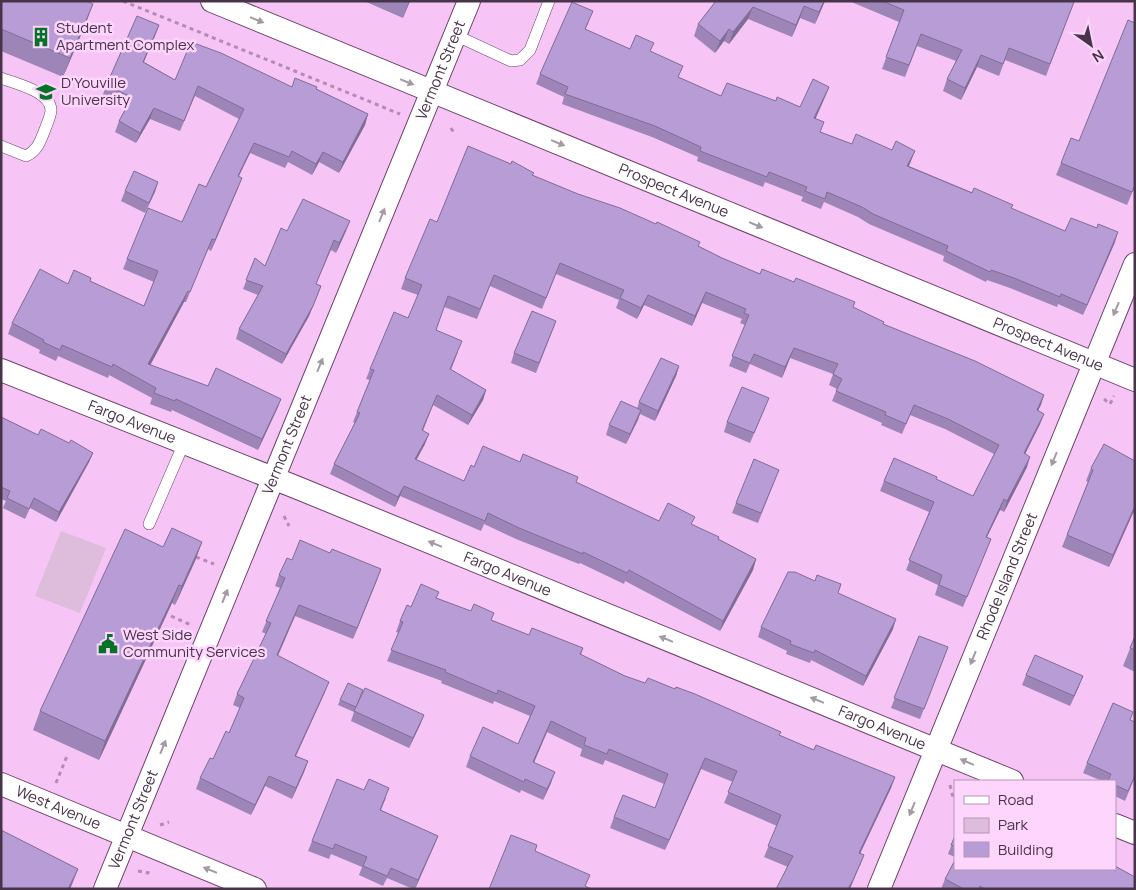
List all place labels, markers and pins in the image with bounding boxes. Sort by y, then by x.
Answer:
place label: Student Apartment Complex [56,17,194,55]
building icon: Student Apartment Complex [30,26,52,48]
place label: D'Youville University [61,72,130,110]
school or university icon: D'Youville University [35,81,57,103]
place label: West Side Community Services [123,624,265,662]
public building icon: West Side Community Services [97,633,119,655]

